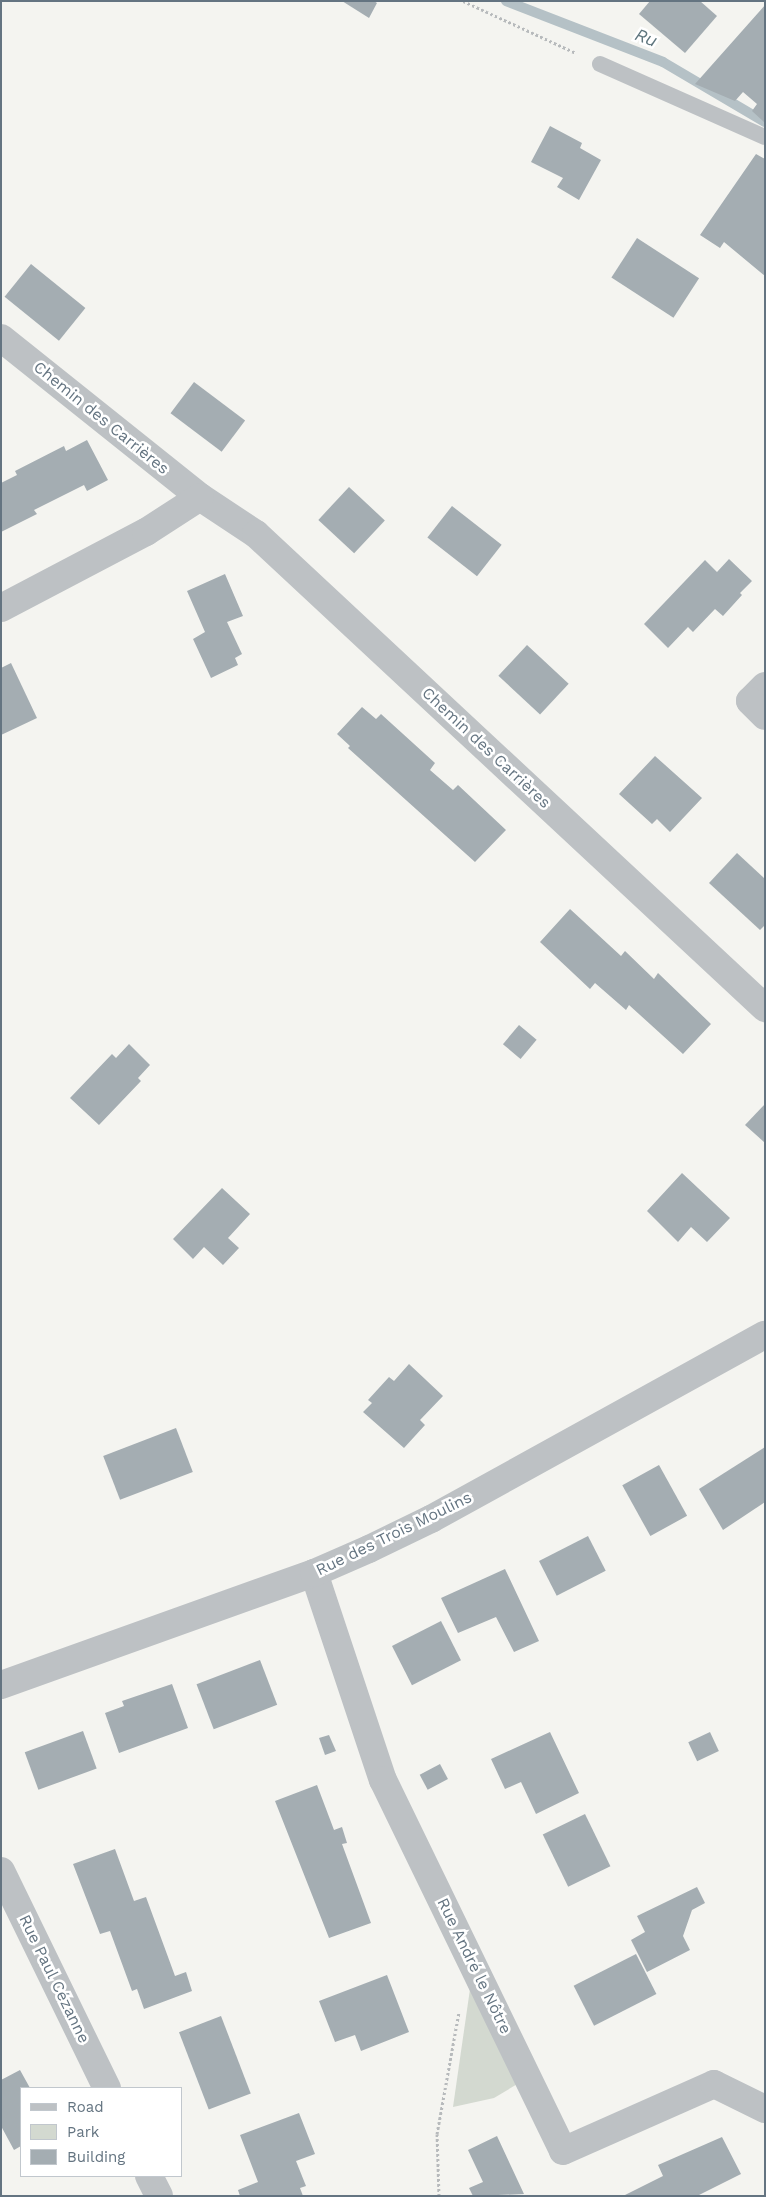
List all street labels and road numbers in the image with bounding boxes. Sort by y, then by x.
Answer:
street label: Chemin des Carrières [29,357,173,479]
street label: Chemin des Carrières [418,683,554,813]
street label: Rue des Trois Moulins [313,1488,475,1580]
street label: Rue André le Nôtre [433,1895,515,2037]
street label: Rue Paul Cézanne [14,1911,94,2047]

